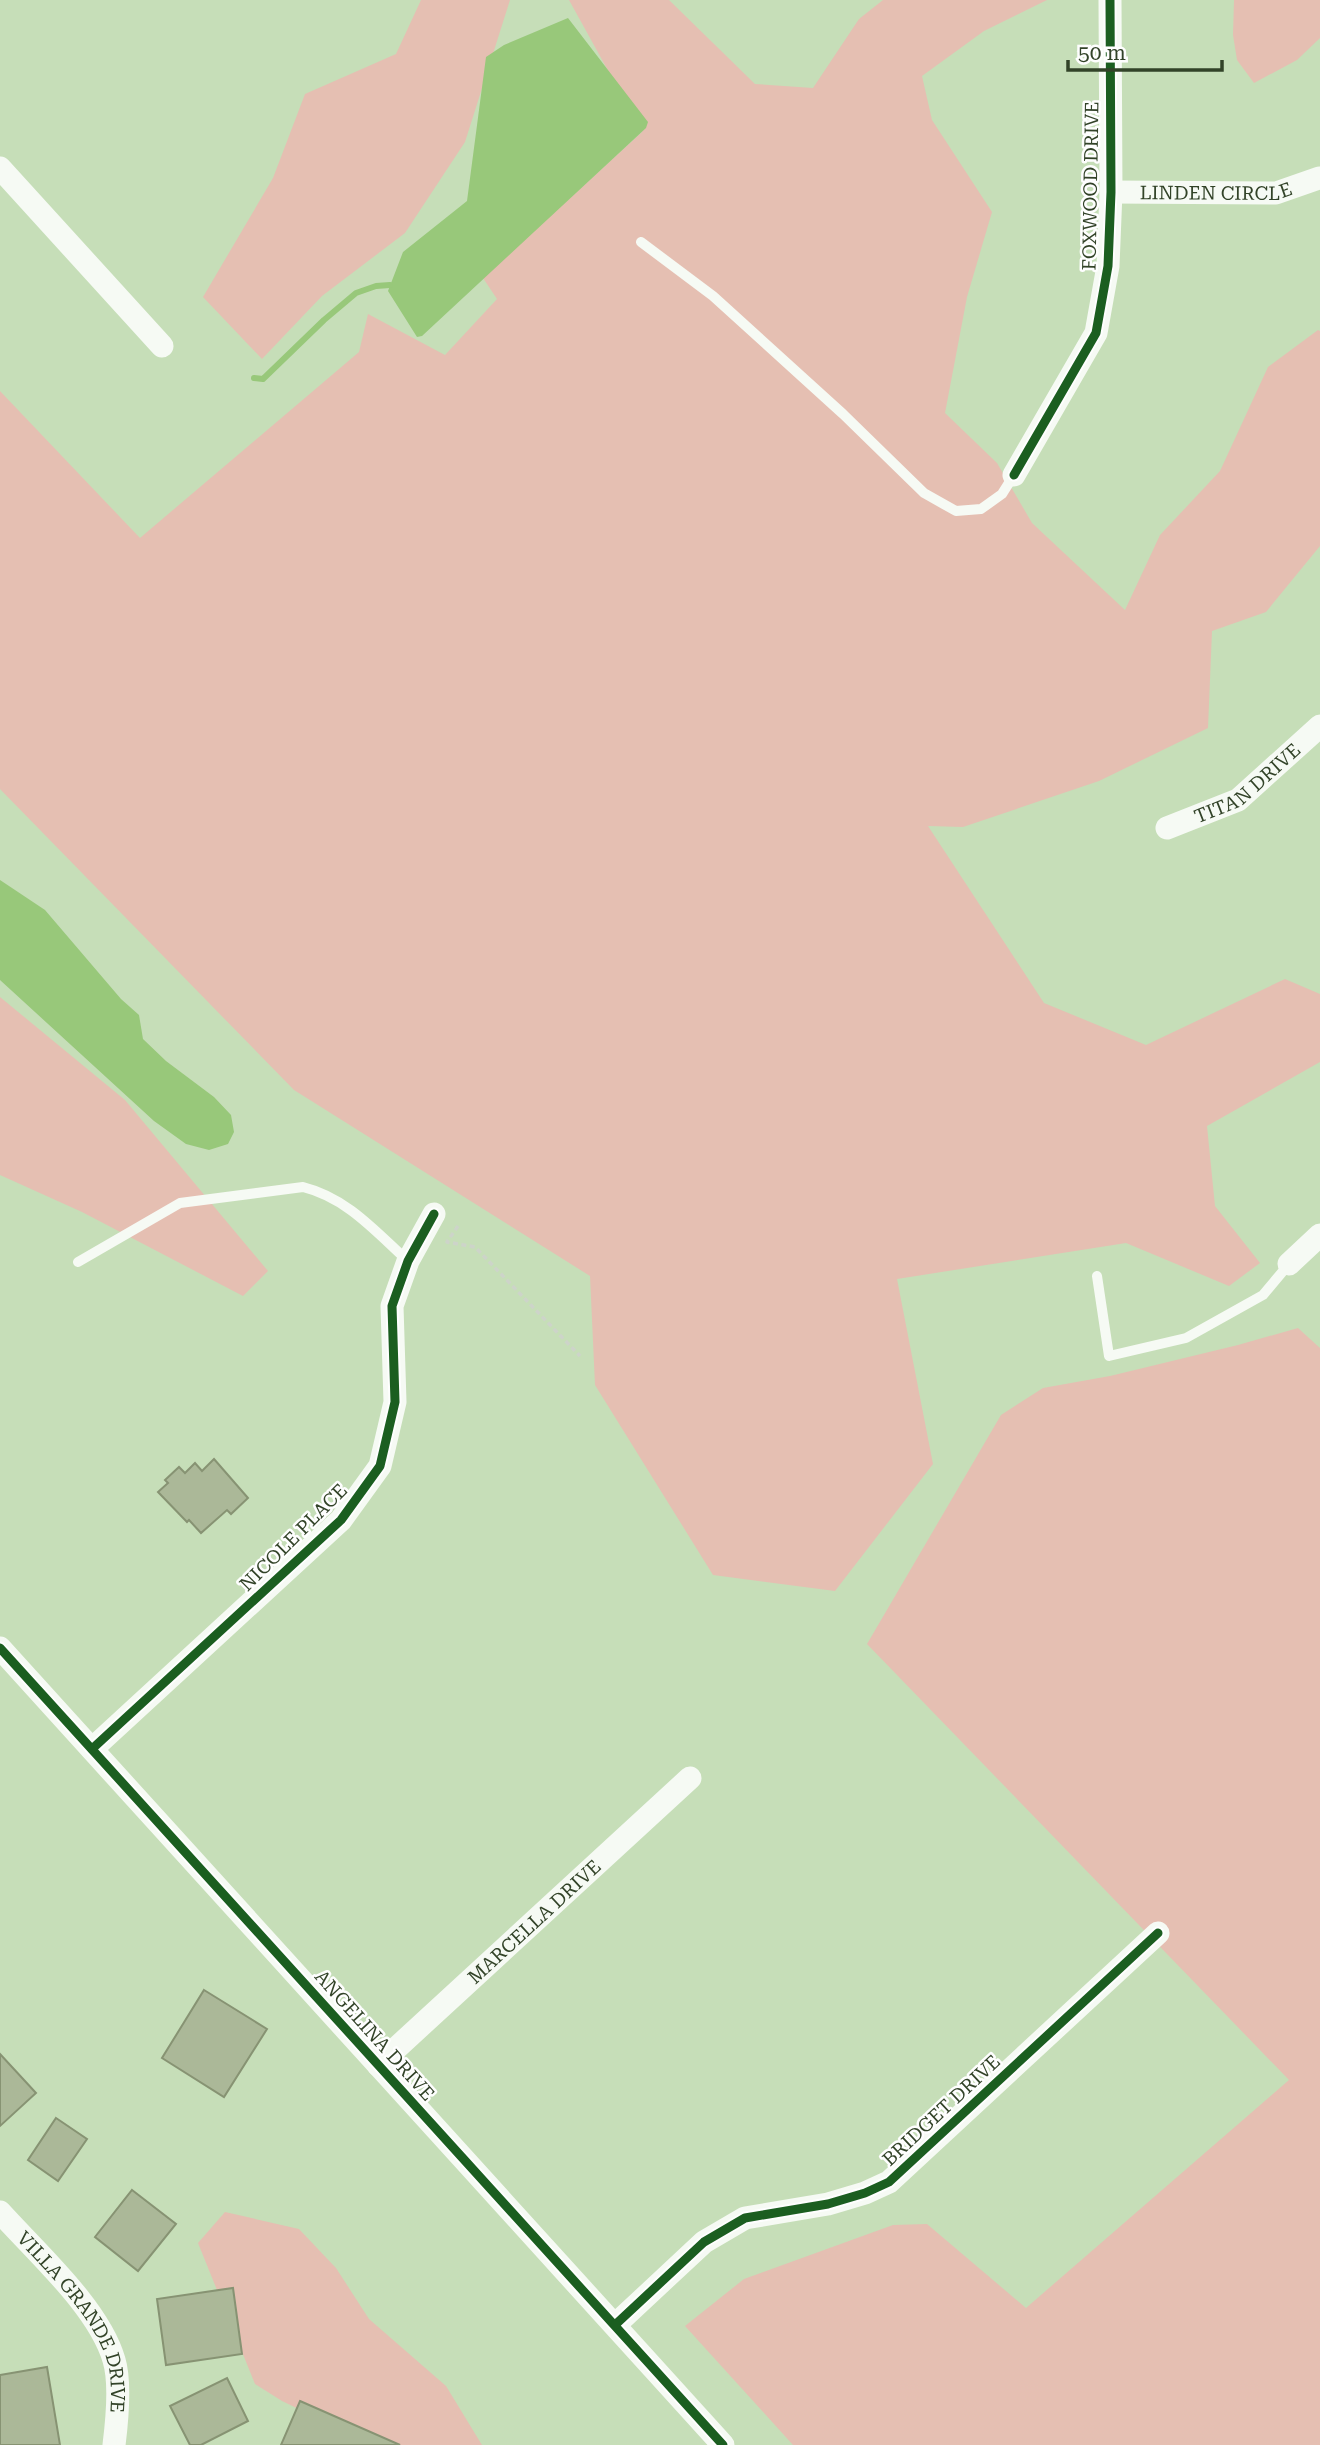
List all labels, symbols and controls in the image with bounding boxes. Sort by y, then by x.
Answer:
scale bar [1068,28,1222,72]
text: 50 m [1078,41,1126,65]
street label: FOXWOOD DRIVE [1078,101,1103,271]
street label: LINDEN CIRCLE [1140,177,1295,205]
street label: TITAN DRIVE [1191,739,1305,828]
street label: NICOLE PLACE [235,1479,352,1596]
street label: MARCELLA DRIVE [463,1855,606,1989]
street label: ANGELINA DRIVE [310,1965,439,2105]
street label: BRIDGET DRIVE [878,2050,1005,2171]
street label: VILLA GRANDE DRIVE [12,2227,129,2413]

